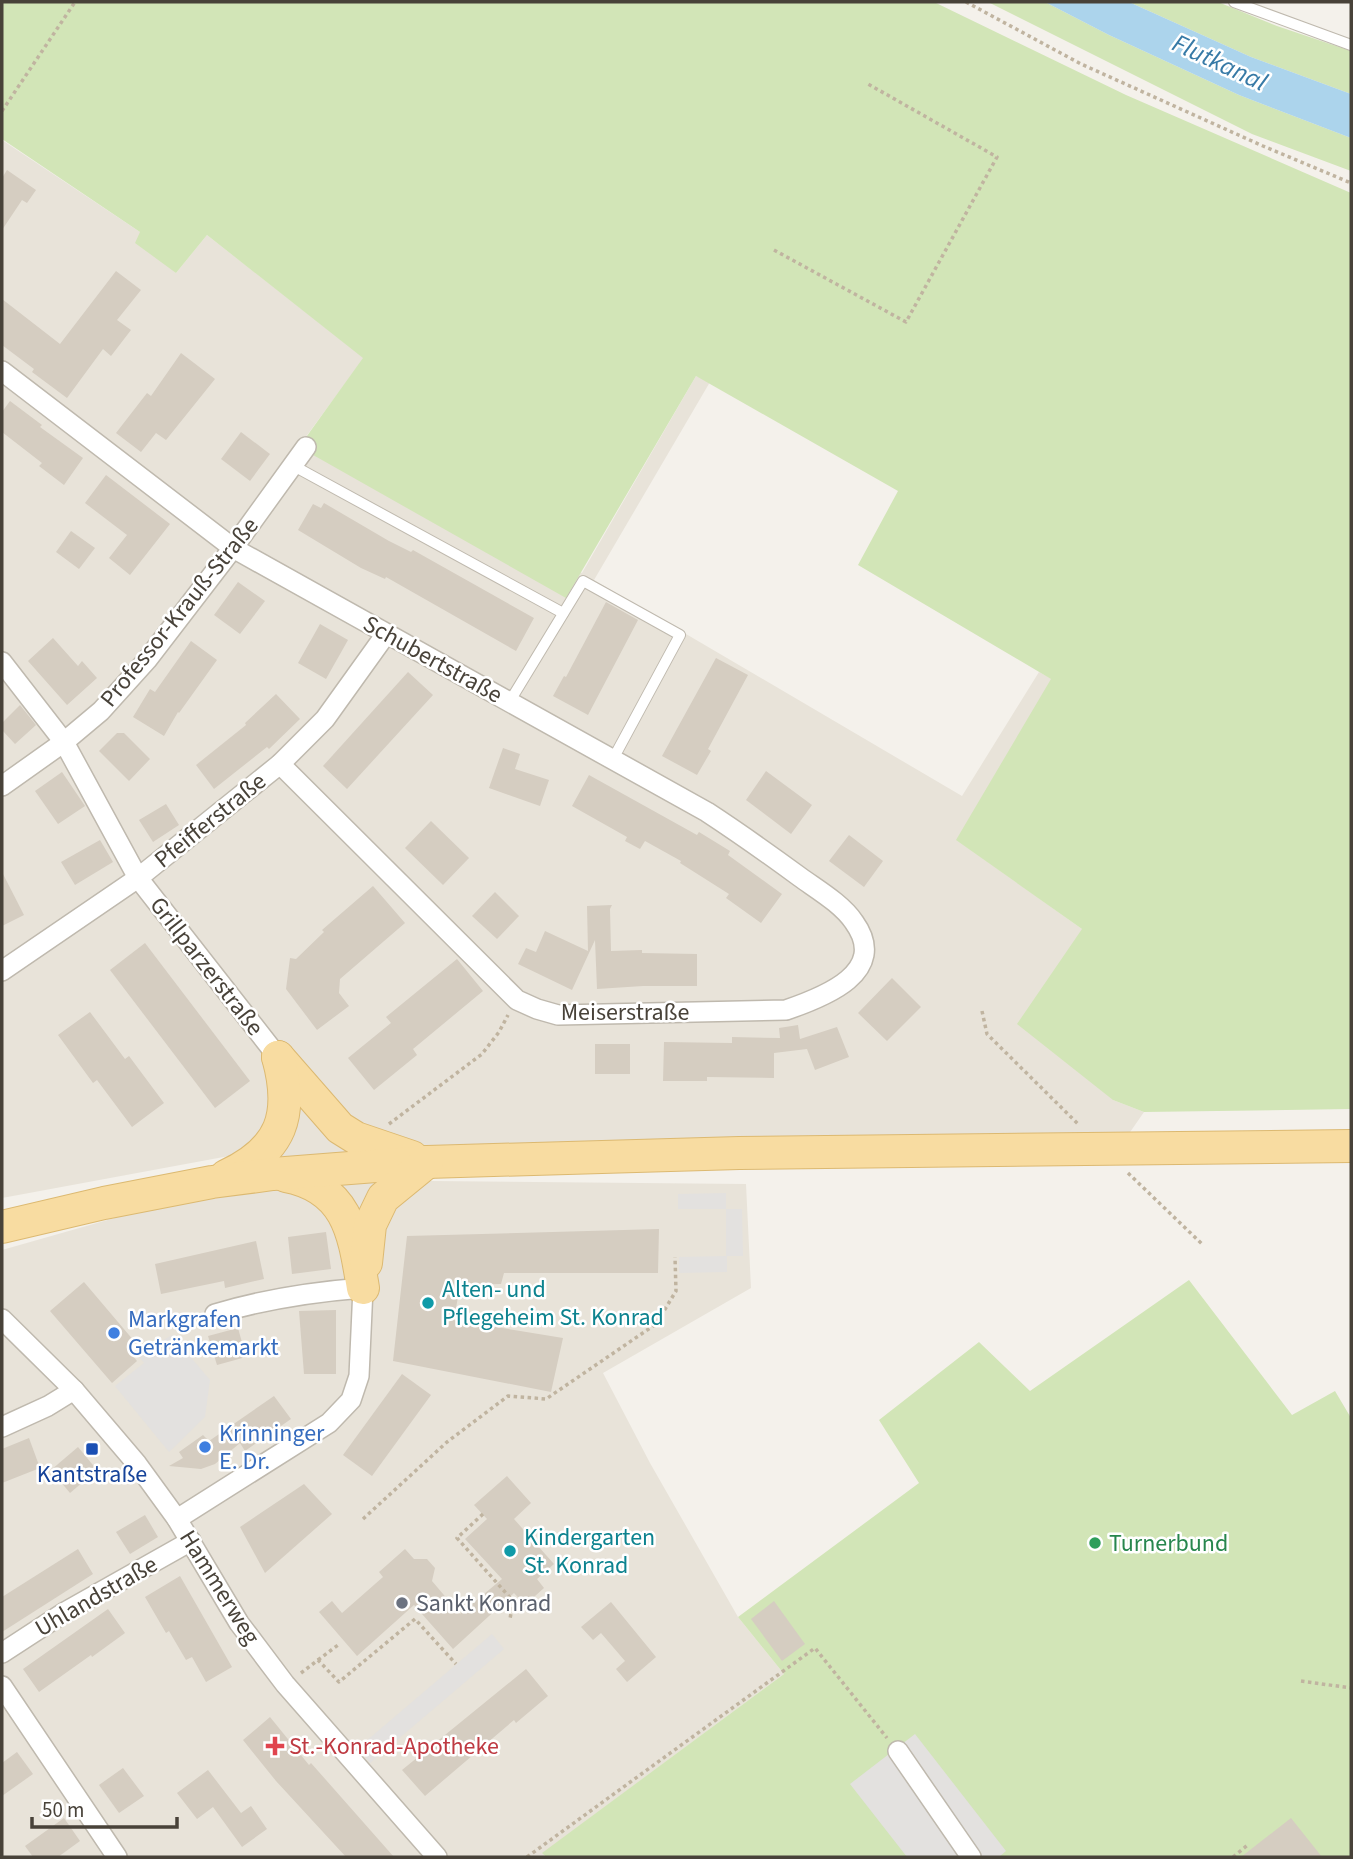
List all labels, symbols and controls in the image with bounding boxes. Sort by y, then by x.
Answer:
water label: Flutkanal [1166,24,1274,101]
street label: Professor-Krauß-Straße [92,510,267,715]
street label: Schubertstraße [357,607,509,712]
street label: Pfeifferstraße [147,764,274,877]
street label: Grillparzerstraße [141,889,272,1043]
street label: Meiserstraße [561,995,689,1030]
place label: Alten- und Pflegeheim St. Konrad [442,1272,664,1335]
marker: Alten- und Pflegeheim St. Konrad [420,1295,436,1311]
place label: Markgrafen Getränkemarkt [128,1302,279,1365]
marker: Markgrafen Getränkemarkt [106,1325,122,1341]
place label: Krinninger E. Dr. [219,1416,325,1479]
marker: Krinninger E. Dr. [197,1439,213,1455]
marker: Kantstraße [84,1441,100,1457]
place label: Kantstraße [37,1457,147,1492]
place label: Kindergarten St. Konrad [524,1520,655,1583]
street label: Hammerweg [171,1523,269,1651]
place label: Turnerbund [1109,1526,1228,1561]
marker: Turnerbund [1087,1535,1103,1551]
marker: Kindergarten St. Konrad [502,1543,518,1559]
street label: Uhlandstraße [28,1547,164,1646]
place label: Sankt Konrad [416,1586,551,1621]
marker: Sankt Konrad [394,1595,410,1611]
place label: St.-Konrad-Apotheke [289,1729,499,1764]
marker: St.-Konrad-Apotheke [267,1738,283,1754]
scale bar [32,1786,177,1830]
text: 50 m [42,1795,84,1825]

